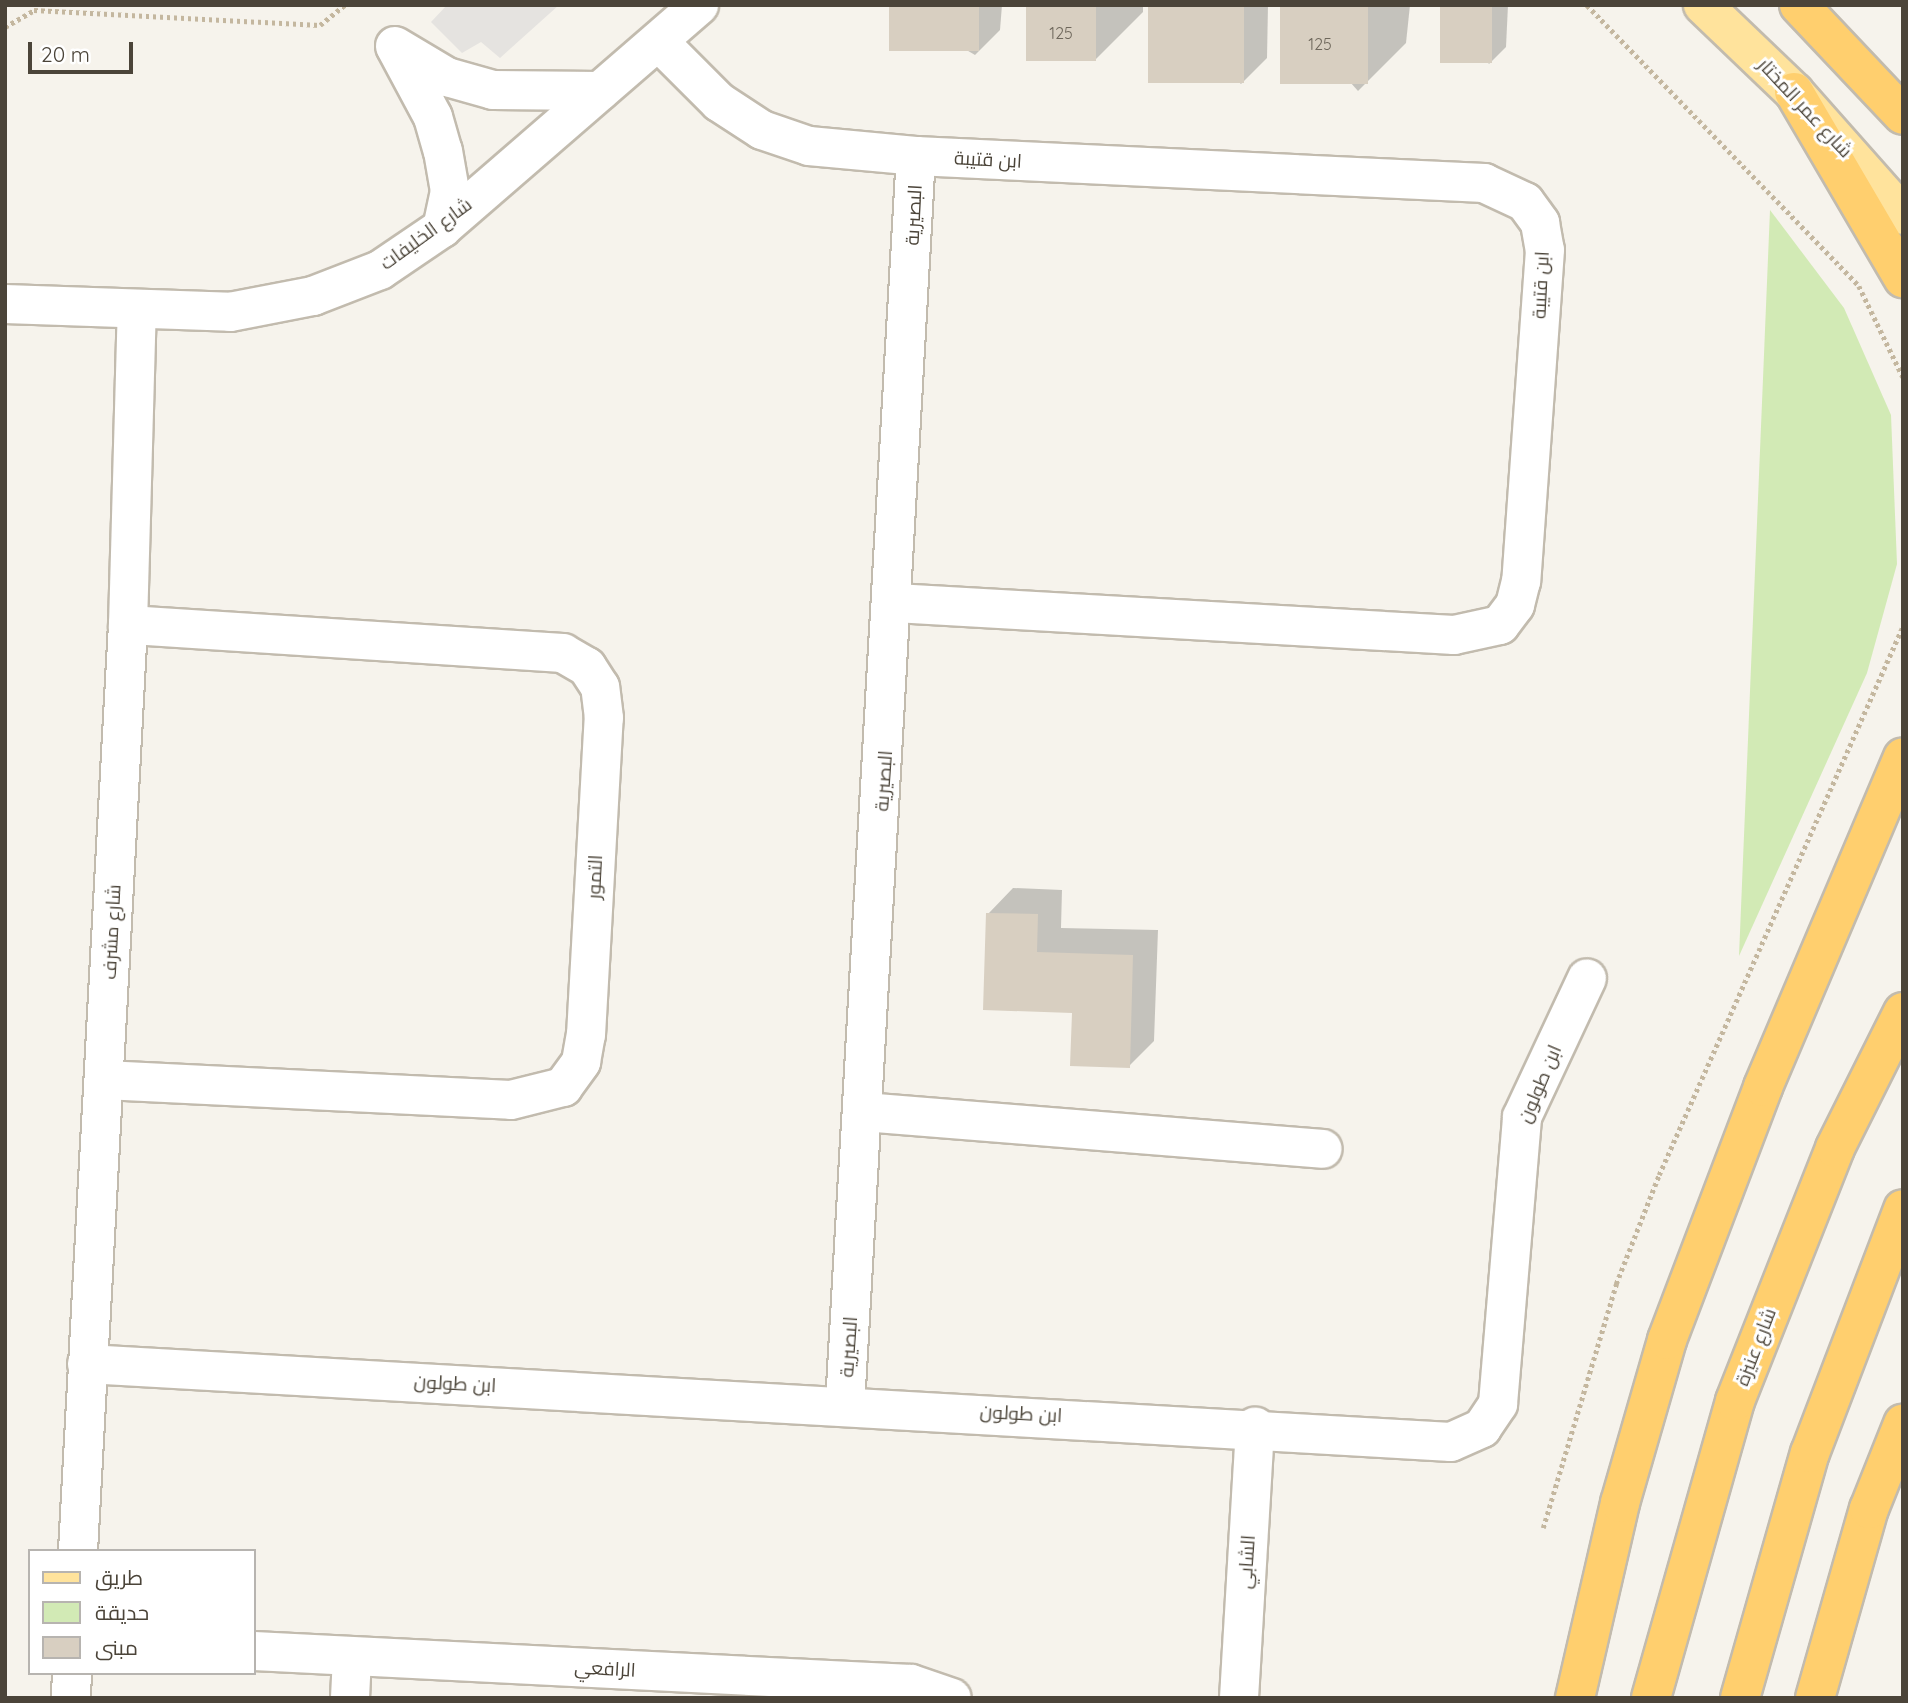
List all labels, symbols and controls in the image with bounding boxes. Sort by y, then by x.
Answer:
house number: 125 [1049,23,1073,43]
scale bar [32,28,136,72]
house number: 125 [1308,34,1332,54]
text: 20 m [41,41,90,67]
street label: شارع عمر المختار [1753,54,1857,162]
street label: ابن قتيبة [953,147,1023,173]
street label: البصيرية [901,184,927,246]
street label: شارع الخليفات [376,193,476,275]
street label: ابن قتيبة [1528,250,1554,320]
street label: البصيرية [871,750,897,812]
street label: التمور [582,854,608,900]
street label: شارع مشرف [98,884,126,980]
street label: ابن طولون [1513,1042,1567,1126]
street label: شارع عنيزة [1731,1305,1781,1389]
street label: البصيرية [836,1316,862,1378]
street label: ابن طولون [413,1370,497,1398]
street label: ابن طولون [979,1400,1063,1428]
street label: الشابي [1234,1534,1260,1590]
legend [28,1549,256,1675]
text: طريق [95,1564,143,1590]
text: حديقة [95,1599,149,1625]
text: مبنى [95,1634,138,1660]
street label: الرافعي [574,1656,636,1682]

